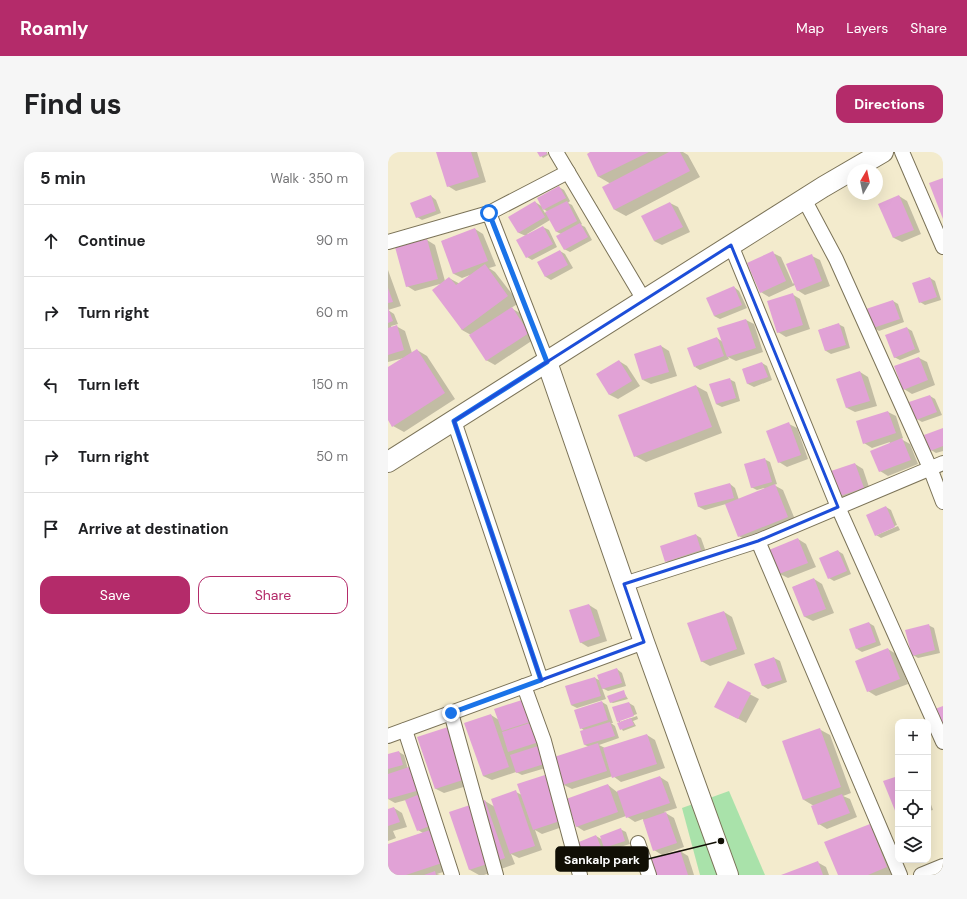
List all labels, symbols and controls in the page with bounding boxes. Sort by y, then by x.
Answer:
text: Roamly [20,16,89,41]
text: Map [796,19,824,37]
text: Layers [846,19,888,37]
text: Share [910,19,947,37]
button: Directions [836,85,943,123]
text: Find us [24,86,122,123]
north arrow [847,164,883,200]
text: 5 min [40,167,86,189]
text: Walk · 350 m [270,170,348,187]
route start [480,204,498,222]
icon: ahead [40,230,62,252]
text: Continue [78,231,146,251]
text: 90 m [316,232,348,249]
icon: right [40,302,62,324]
text: Turn right [78,303,149,323]
text: 60 m [316,304,348,321]
icon: left [40,374,62,396]
text: Turn left [78,375,139,395]
text: 150 m [312,376,348,393]
icon: right [40,446,62,468]
text: Turn right [78,447,149,467]
text: 50 m [316,448,348,465]
icon: arrive [40,518,62,540]
text: Arrive at destination [78,519,229,539]
button: Save [40,576,190,614]
button: Share [198,576,348,614]
route end [442,704,460,722]
map controls [895,719,931,863]
button: + [895,719,931,755]
button: − [895,755,931,791]
button: locate [895,791,931,827]
button: layers [895,827,931,863]
callout: Sankalp park [556,847,648,871]
text: Sankalp park [564,852,640,868]

